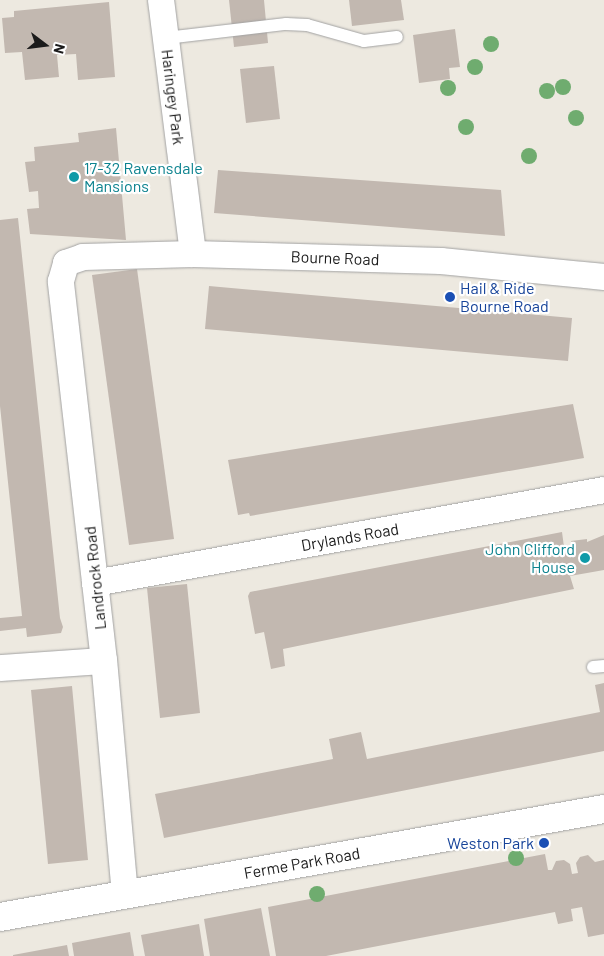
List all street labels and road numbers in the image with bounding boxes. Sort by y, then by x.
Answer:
street label: Haringey Park [158,48,188,146]
street label: Bourne Road [290,247,380,269]
street label: Drylands Road [300,519,400,555]
street label: Landrock Road [80,525,110,631]
street label: Ferme Park Road [242,843,362,883]

